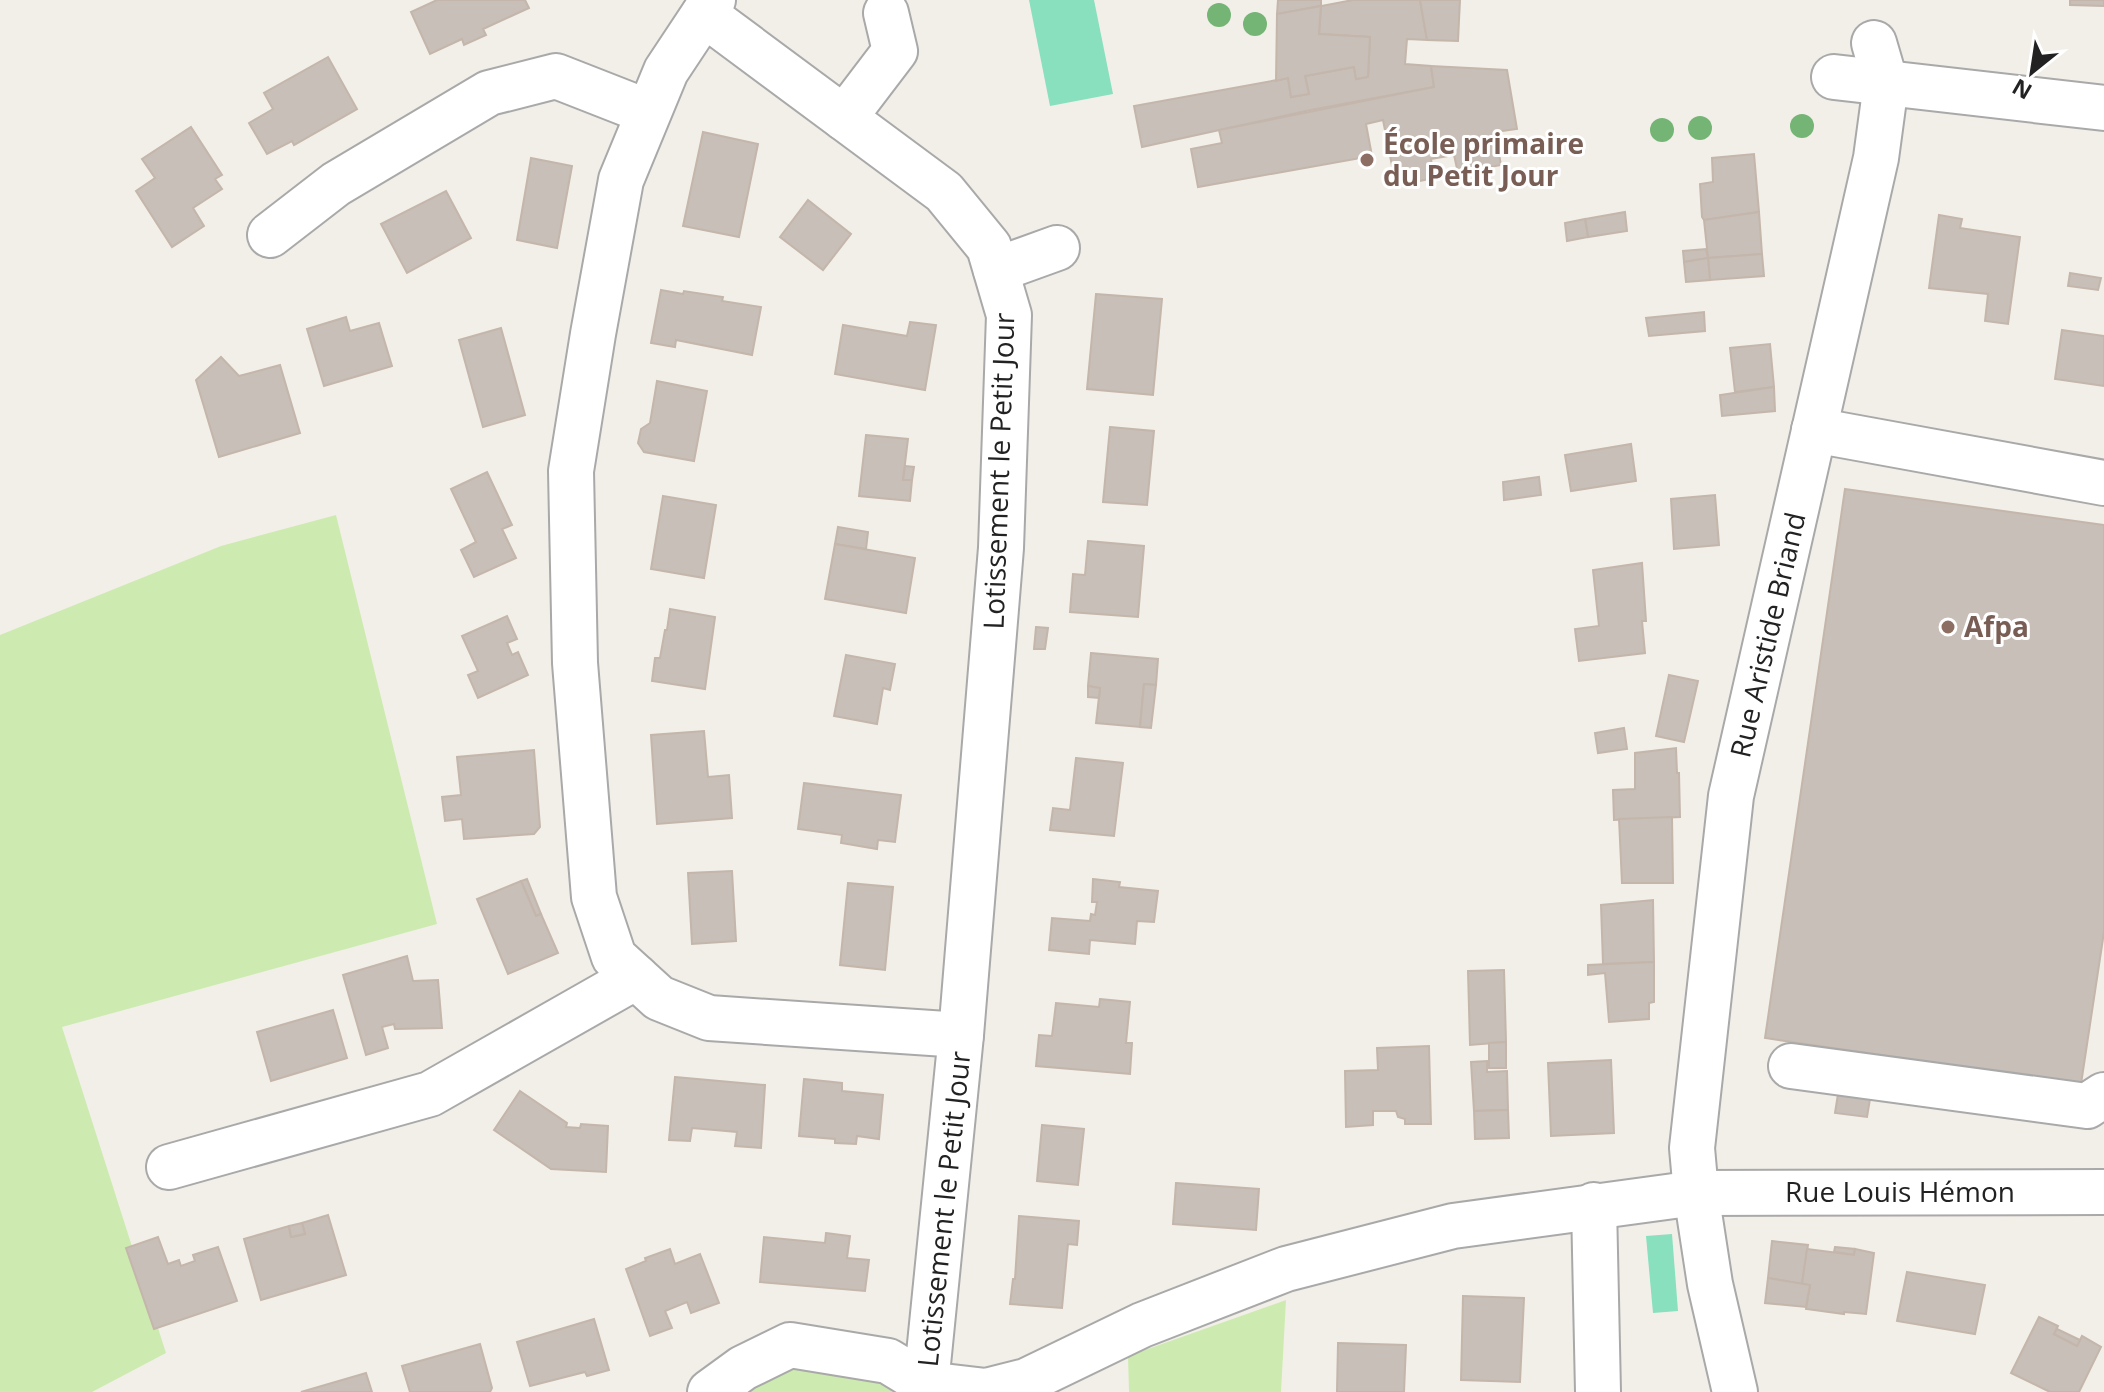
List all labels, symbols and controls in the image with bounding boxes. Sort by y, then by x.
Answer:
north arrow [1992,32,2072,112]
text: N [2006,73,2037,108]
place label: École primaire du Petit Jour [1383,124,1584,194]
marker: École primaire du Petit Jour [1358,151,1376,169]
street label: Lotissement le Petit Jour [973,311,1023,630]
street label: Rue Aristide Briand [1720,508,1814,761]
place label: Afpa [1964,607,2029,645]
marker: Afpa [1939,618,1957,636]
street label: Lotissement le Petit Jour [908,1049,979,1368]
street label: Rue Louis Hémon [1785,1172,2015,1210]

